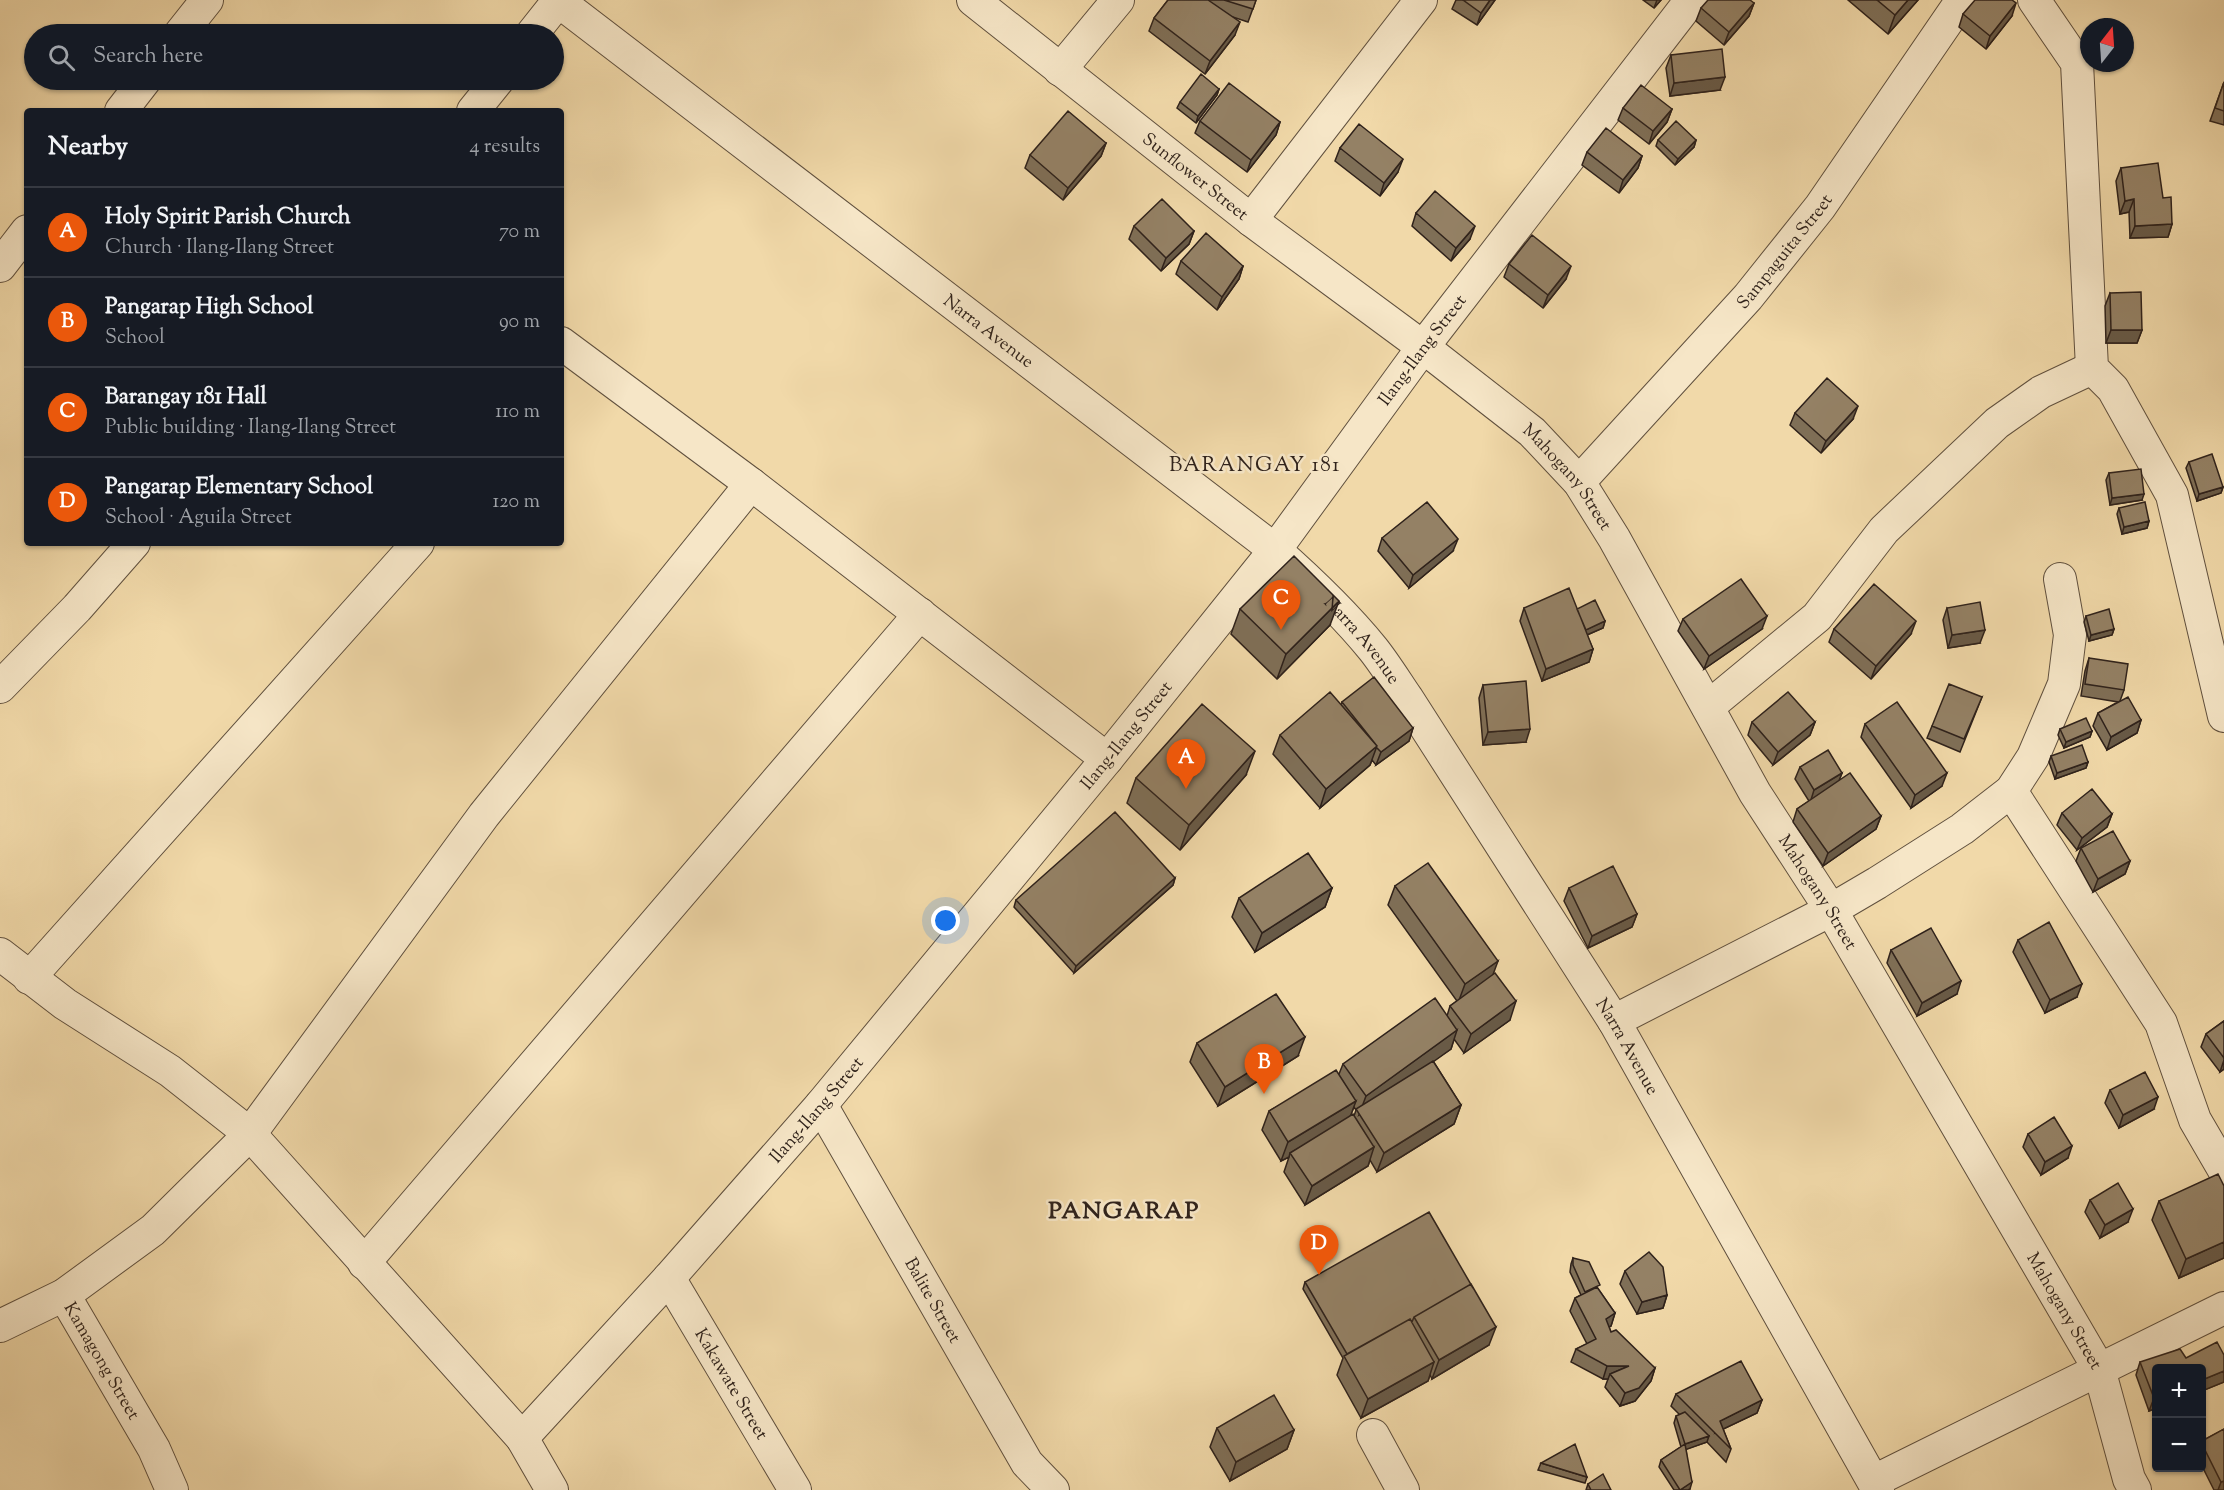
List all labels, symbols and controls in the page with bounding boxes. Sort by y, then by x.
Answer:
north arrow [2080,18,2134,72]
search box [24,24,564,90]
icon: search [45,41,78,74]
text: Search here [93,41,203,73]
street label: Sunflower Street [1136,127,1253,228]
text: Nearby [48,129,128,166]
text: 4 results [469,133,540,162]
street label: Sampaguita Street [1732,190,1840,316]
text: Holy Spirit Parish Church [105,202,351,234]
text: A [59,218,76,247]
text: 70 m [499,218,540,247]
text: Church · Ilang-Ilang Street [105,234,334,263]
street label: Narra Avenue [937,289,1038,376]
street label: Ilang-Ilang Street [1373,290,1474,412]
text: Pangarap High School [105,292,313,324]
text: B [61,308,74,337]
text: 90 m [499,308,540,337]
text: School [105,324,165,353]
text: Barangay 181 Hall [105,382,267,414]
text: C [59,398,76,427]
text: 110 m [495,398,540,427]
text: Public building · Ilang-Ilang Street [105,414,396,443]
street label: Mahogany Street [1516,418,1617,536]
district label: BARANGAY 181 [1169,451,1341,481]
text: Pangarap Elementary School [105,472,373,504]
text: D [60,488,75,517]
text: 120 m [492,488,540,517]
text: School · Aguila Street [105,504,292,533]
pin: C [1262,580,1300,630]
street label: Narra Avenue [1317,591,1405,690]
street label: Ilang-Ilang Street [1075,676,1180,796]
pin: A [1166,740,1206,789]
street label: Mahogany Street [1771,830,1863,955]
your location [931,906,960,935]
street label: Narra Avenue [1588,994,1664,1101]
pin: B [1244,1044,1284,1094]
street label: Ilang-Ilang Street [764,1052,871,1170]
district label: PANGARAP [1048,1195,1200,1229]
pin: D [1300,1226,1338,1275]
street label: Mahogany Street [2019,1248,2108,1375]
street label: Balite Street [897,1254,966,1349]
street label: Kamagong Street [56,1298,145,1425]
street label: Kakawate Street [687,1324,773,1445]
map controls [2152,1364,2206,1472]
button: + [2152,1364,2206,1418]
button: − [2152,1418,2206,1472]

